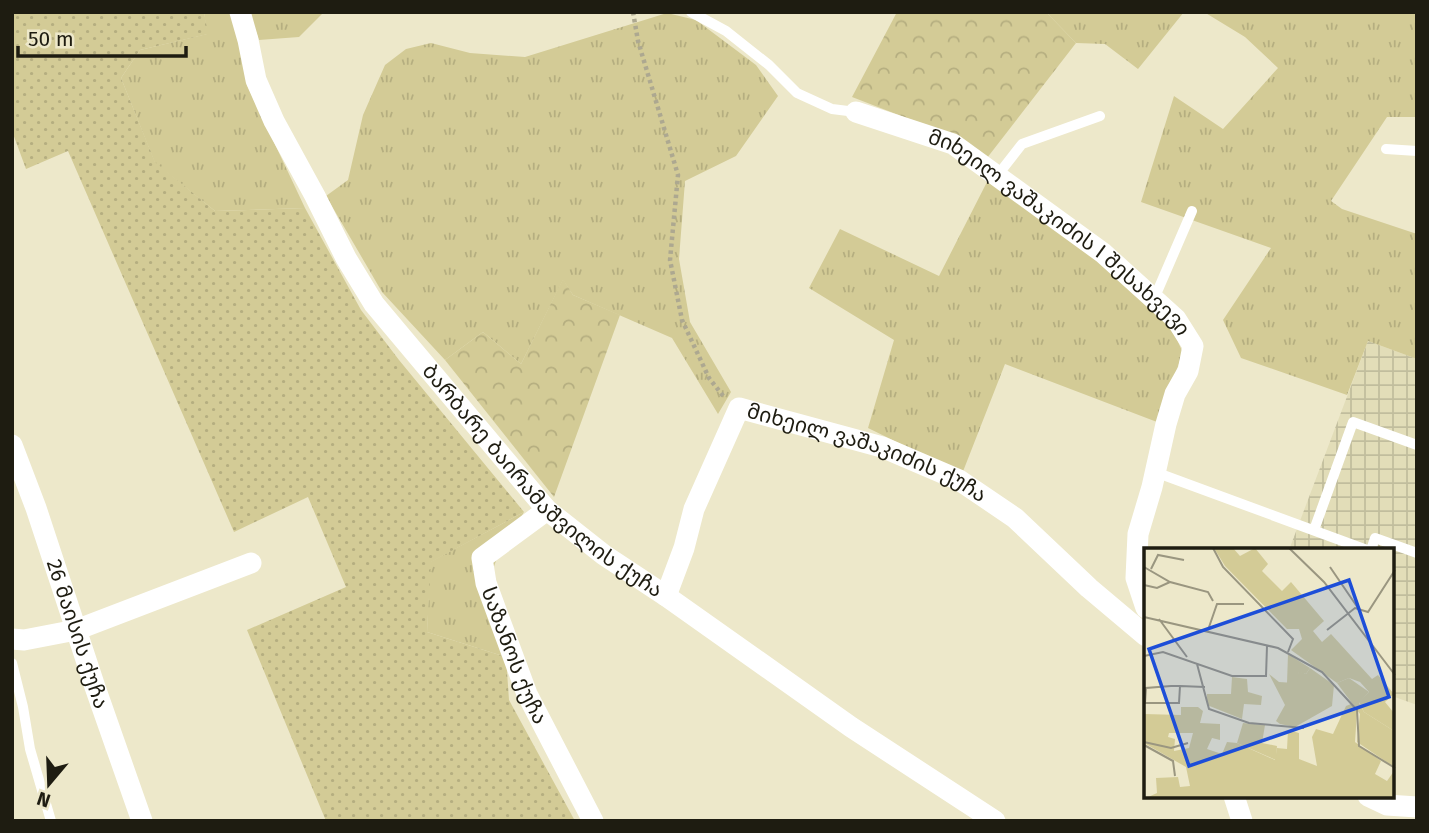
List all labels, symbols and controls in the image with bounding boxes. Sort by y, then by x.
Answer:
scale bar [18,14,186,58]
text: 50 m [28,26,74,52]
street label: მიხეილ ვაშაკიძის I შესახვევი [925,124,1196,340]
street label: ბარბარე ბაირამაშვილის ქუჩა [417,358,668,603]
street label: მიხეილ ვაშაკიძის ქუჩა [744,398,992,508]
inset map [1144,548,1394,798]
street label: 26 მაისის ქუჩა [41,556,115,712]
street label: საზანოს ქუჩა [476,583,553,729]
north arrow [14,749,84,819]
text: N [34,787,53,813]

